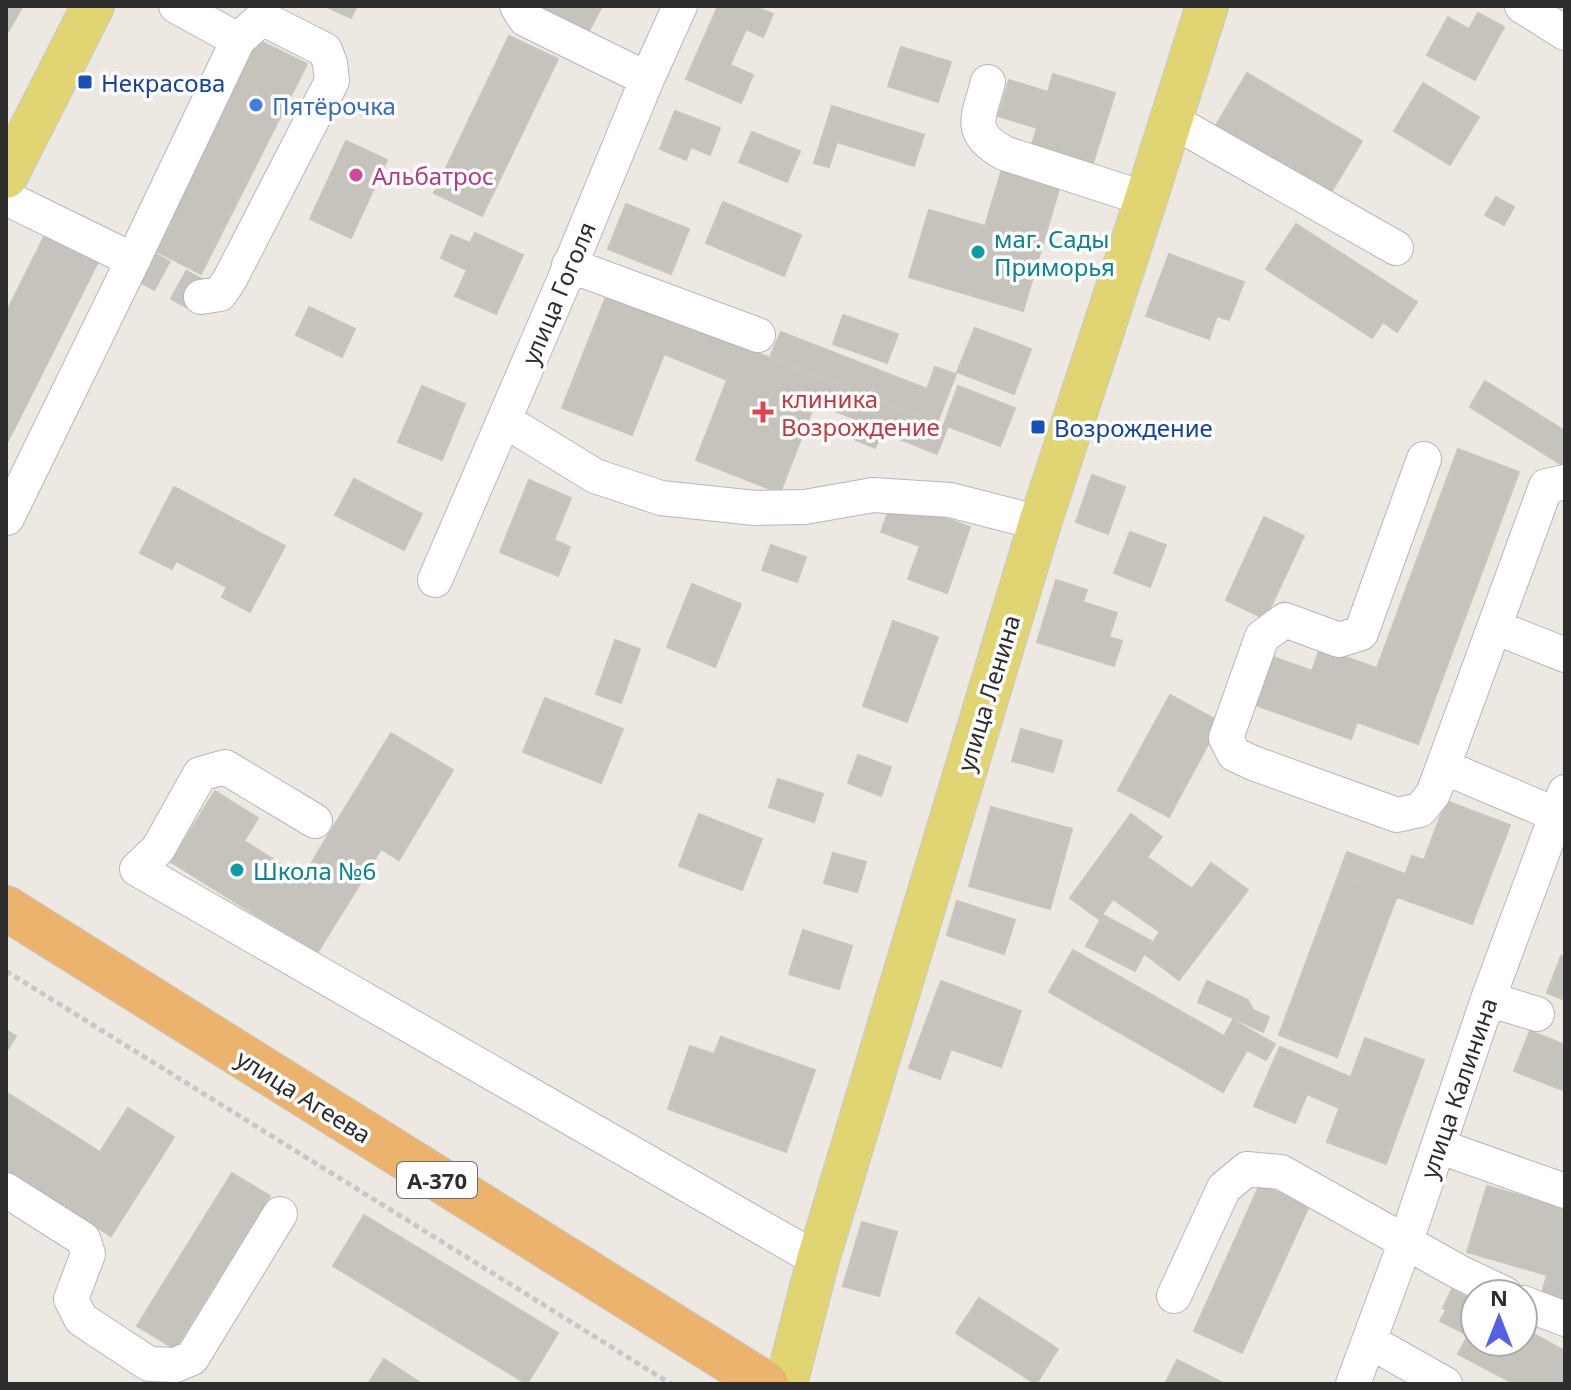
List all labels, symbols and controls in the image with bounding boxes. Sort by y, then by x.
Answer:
place label: Некрасова [101,66,225,99]
marker: Некрасова [76,73,94,91]
place label: Пятёрочка [272,89,396,122]
marker: Пятёрочка [247,96,265,114]
place label: Альбатрос [372,159,494,192]
marker: Альбатрос [347,166,365,184]
street label: улица Гоголя [513,216,603,370]
place label: маг. Сады Приморья [994,222,1115,283]
marker: маг. Сады Приморья [969,243,987,261]
place label: клиника Возрождение [781,382,940,443]
marker: клиника Возрождение [752,401,774,423]
place label: Возрождение [1054,411,1213,444]
marker: Возрождение [1029,418,1047,436]
street label: улица Ленина [949,611,1027,775]
place label: Школа №6 [253,854,376,887]
marker: Школа №6 [228,861,246,879]
street label: улица Калинина [1412,993,1504,1183]
street label: улица Агеева [230,1041,378,1151]
road number: А-370 [397,1162,477,1198]
north arrow [1459,1278,1539,1358]
text: N [1490,1282,1508,1312]

